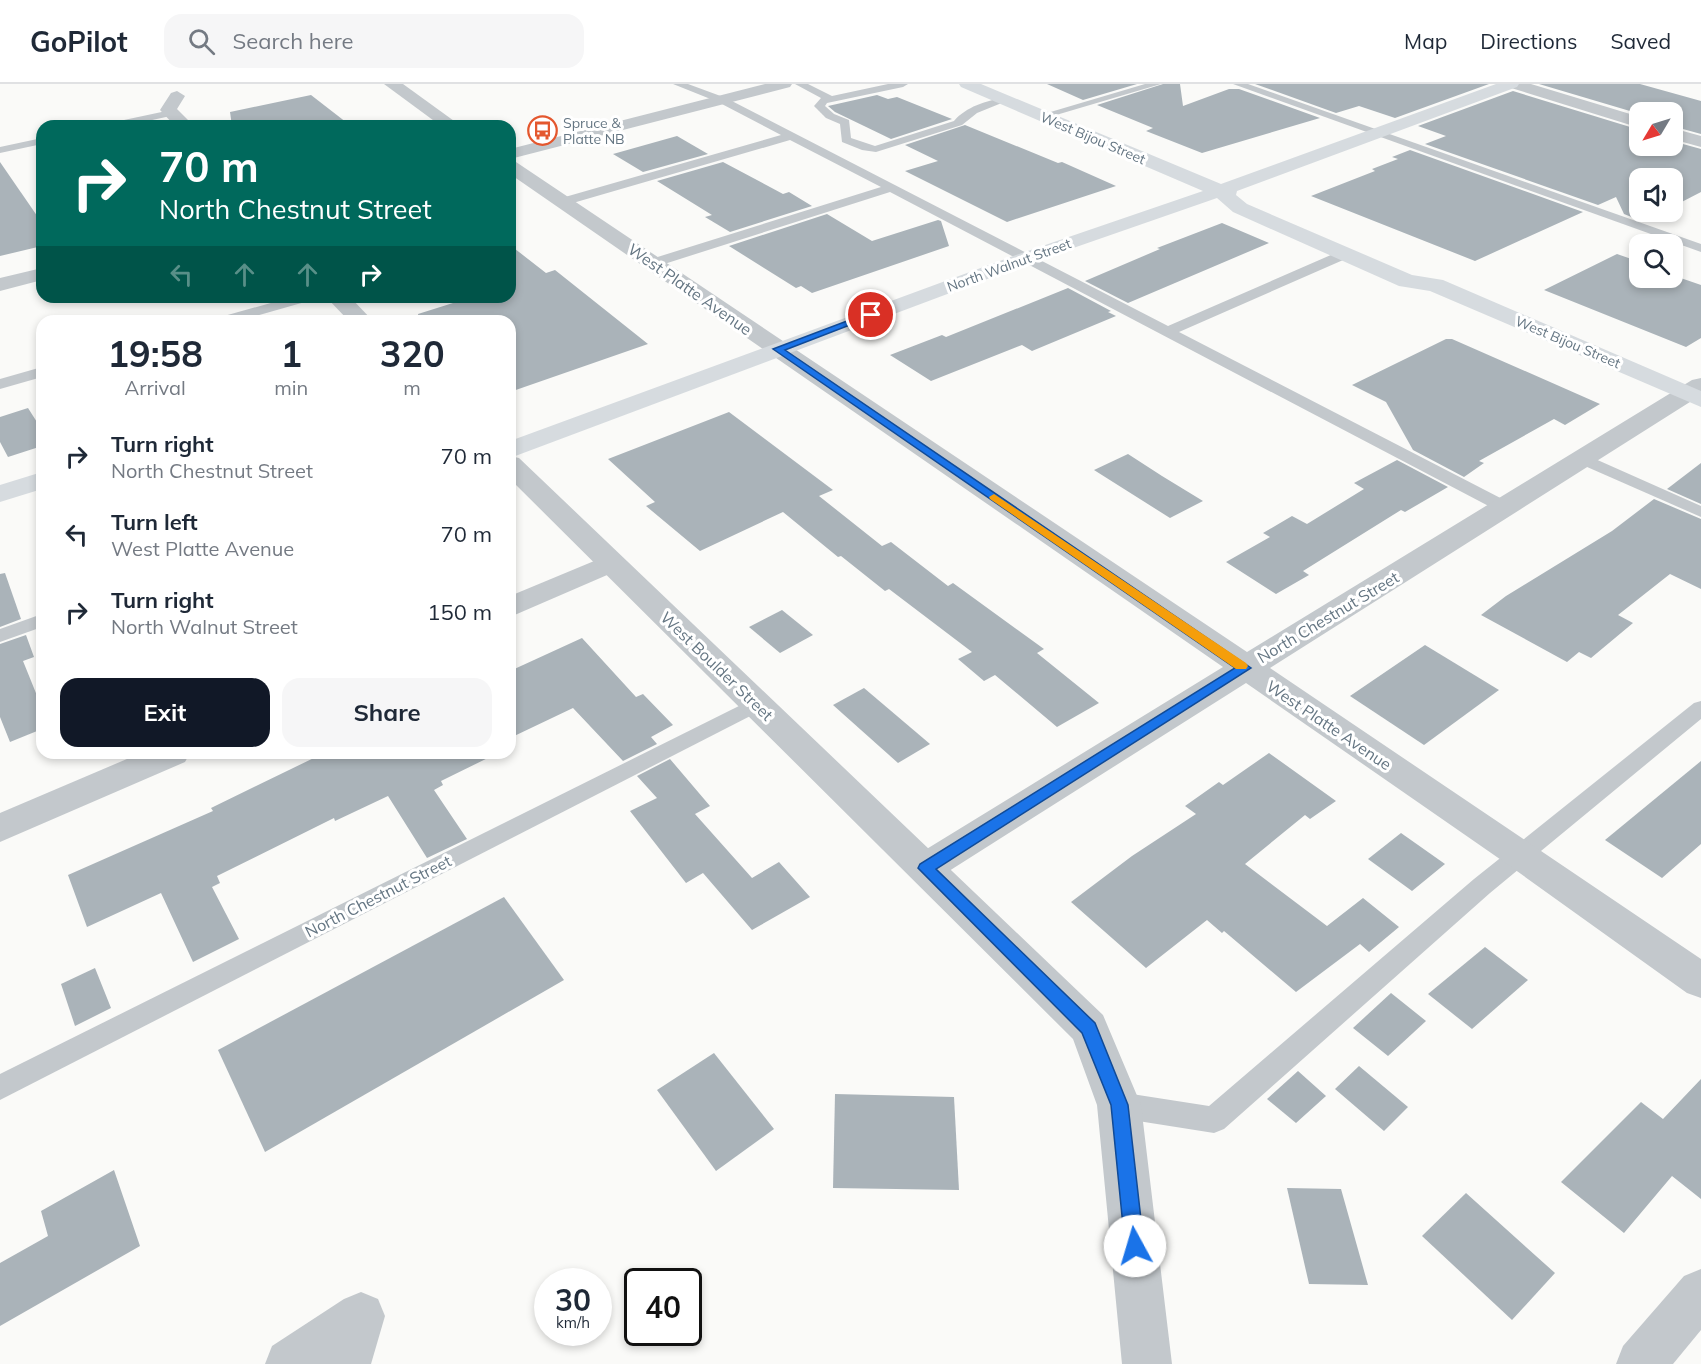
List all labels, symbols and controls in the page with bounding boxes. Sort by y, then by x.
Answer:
search box [164,14,584,68]
text: GoPilot [30,24,128,59]
icon: search [185,25,218,58]
text: Search here [233,27,354,55]
text: Map [1404,28,1447,54]
text: Directions [1480,28,1577,54]
text: Saved [1610,28,1671,54]
north arrow [1629,102,1683,156]
map controls [1629,102,1683,288]
street label: West Bijou Street [1038,108,1148,168]
place label: Spruce & Platte NB [563,114,625,148]
bus stop icon: Spruce & Platte NB [526,115,558,147]
text: 70 m [159,140,259,193]
icon: right [60,144,138,222]
button: sound [1629,168,1683,222]
text: North Chestnut Street [159,192,432,226]
street label: North Walnut Street [945,234,1074,296]
button: search [1629,234,1683,288]
street label: West Platte Avenue [624,239,756,339]
icon: left [165,258,198,291]
icon: ahead [228,258,261,291]
icon: ahead [291,258,324,291]
icon: right [354,258,387,291]
pin [845,289,896,340]
icon: arrive [854,298,887,331]
street label: West Bijou Street [1513,312,1623,372]
text: 19:58 [107,331,203,376]
text: 1 [280,331,302,376]
text: 320 [380,331,445,376]
text: Arrival [125,375,186,400]
text: min [274,375,308,400]
text: m [403,375,421,400]
text: Turn right [111,430,214,458]
icon: right [60,440,93,473]
text: 70 m [441,442,492,470]
text: North Chestnut Street [111,458,313,483]
text: Turn left [111,508,198,536]
icon: left [60,518,93,551]
text: 70 m [441,520,492,548]
text: West Platte Avenue [111,536,294,561]
street label: North Chestnut Street [1254,567,1403,667]
text: Turn right [111,586,214,614]
icon: right [60,596,93,629]
text: 150 m [427,598,492,626]
street label: West Boulder Street [657,607,778,725]
text: North Walnut Street [111,614,298,639]
street label: West Platte Avenue [1263,676,1395,774]
button: Exit [60,678,270,747]
button: Share [282,678,492,747]
street label: North Chestnut Street [301,850,455,942]
position arrow [1103,1214,1167,1278]
speed limit sign: 40 [624,1268,702,1346]
text: 30 [555,1281,591,1319]
text: km/h [556,1313,590,1332]

